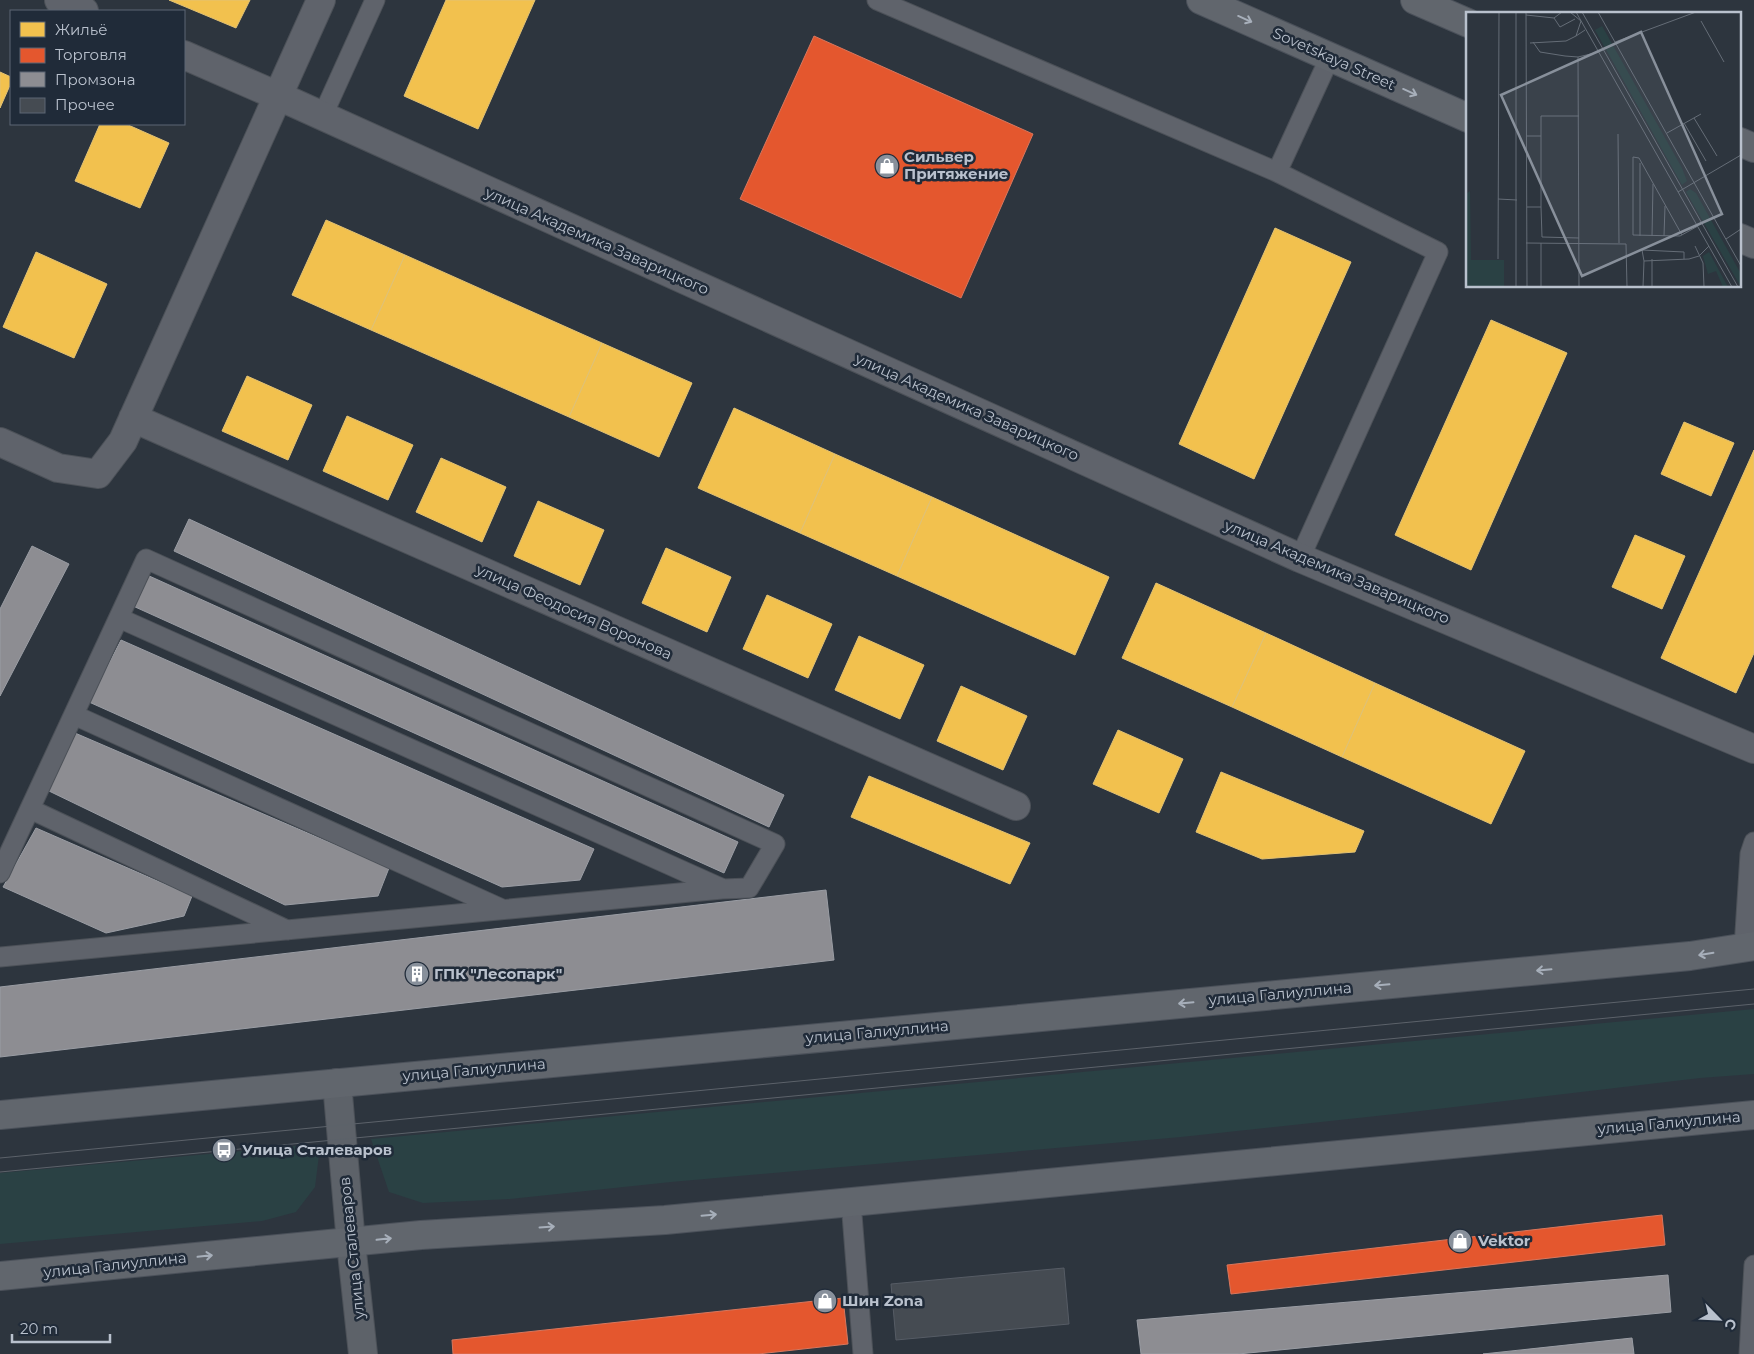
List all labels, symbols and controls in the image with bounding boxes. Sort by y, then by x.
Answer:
legend [10,10,185,125]
inset map [1466,12,1742,288]
one-way arrow [1237,15,1252,25]
text: Жильё [55,20,108,39]
street label: Sovetskaya Street [1270,23,1398,94]
text: Торговля [55,45,127,64]
text: Промзона [55,70,135,89]
one-way arrow [1402,88,1417,98]
text: Прочее [55,95,115,114]
place label: Сильвер Притяжение [904,147,1008,183]
shop icon: Сильвер Притяжение [874,153,900,179]
street label: улица Академика Заварицкого [482,182,712,299]
street label: улица Академика Заварицкого [852,348,1082,465]
street label: улица Академика Заварицкого [1221,515,1453,628]
street label: улица Феодосия Воронова [472,559,675,663]
one-way arrow [1698,949,1714,959]
building icon: ГПК "Лесопарк" [404,961,430,987]
place label: ГПК "Лесопарк" [434,964,562,983]
one-way arrow [1536,965,1552,975]
street label: улица Галиуллина [1207,978,1352,1009]
one-way arrow [1375,980,1391,990]
one-way arrow [1178,999,1194,1008]
street label: улица Галиуллина [804,1016,949,1047]
street label: улица Галиуллина [401,1054,546,1085]
street label: улица Галиуллина [1596,1107,1741,1138]
bus stop icon: Улица Сталеваров [211,1137,237,1163]
place label: Улица Сталеваров [242,1140,392,1159]
street label: улица Сталеваров [335,1176,369,1321]
one-way arrow [700,1211,716,1220]
one-way arrow [538,1223,554,1232]
shop icon: Vektor [1447,1228,1473,1254]
place label: Vektor [1477,1231,1531,1250]
one-way arrow [376,1234,392,1244]
street label: улица Галиуллина [42,1248,187,1282]
one-way arrow [197,1252,213,1261]
shop icon: Шин Zona [812,1288,838,1314]
place label: Шин Zona [842,1291,923,1310]
north arrow [1694,1294,1744,1344]
scale bar [12,1312,110,1344]
text: С [1721,1316,1741,1333]
text: 20 m [20,1319,58,1338]

